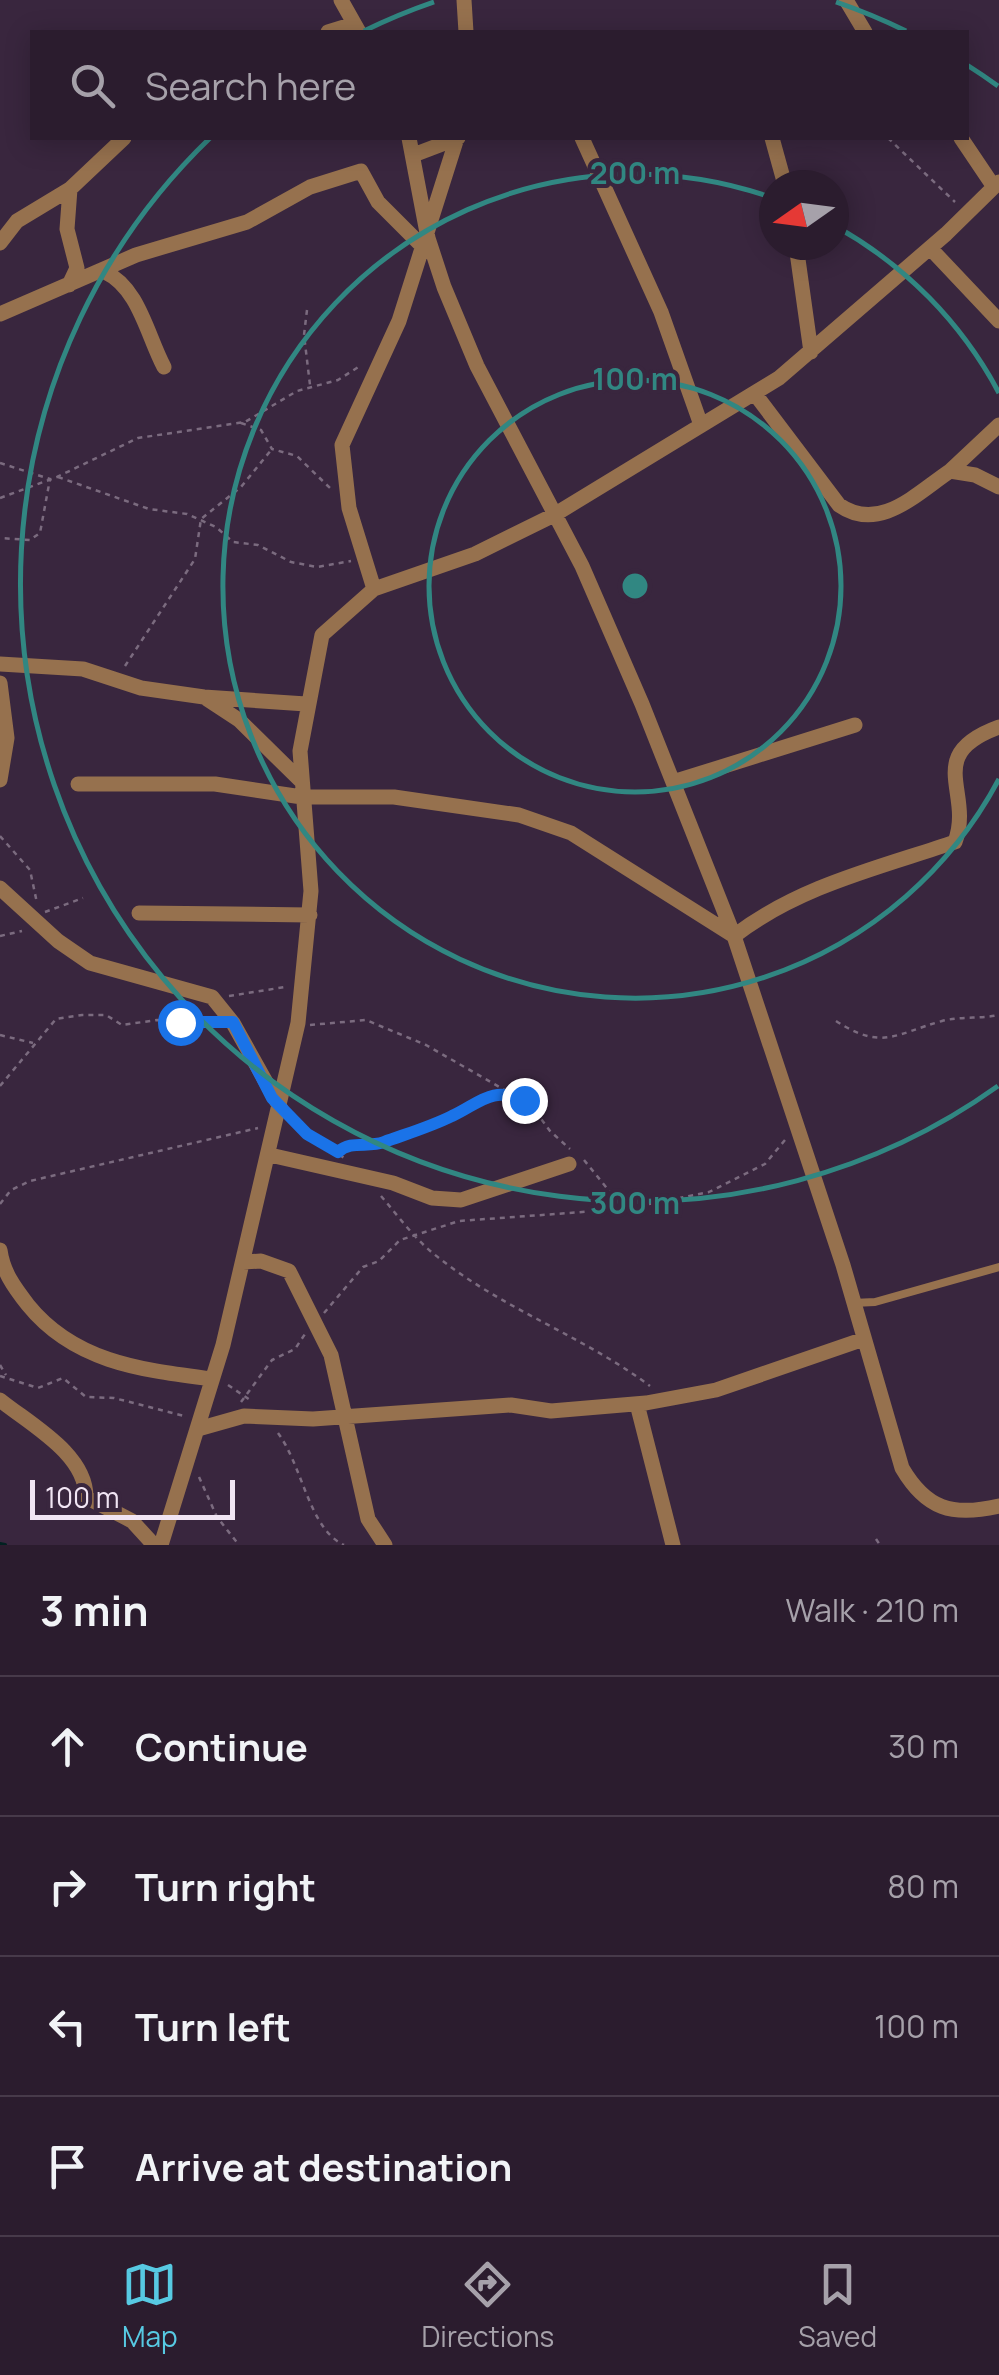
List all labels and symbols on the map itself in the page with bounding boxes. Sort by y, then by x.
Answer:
text: 200 m [590,152,680,193]
north arrow [759,170,849,260]
text: 100 m [592,358,678,399]
centre of rings [617,568,653,604]
route start [158,1000,204,1046]
route end [502,1078,548,1124]
text: 300 m [590,1182,680,1223]
scale bar [30,1475,235,1520]

